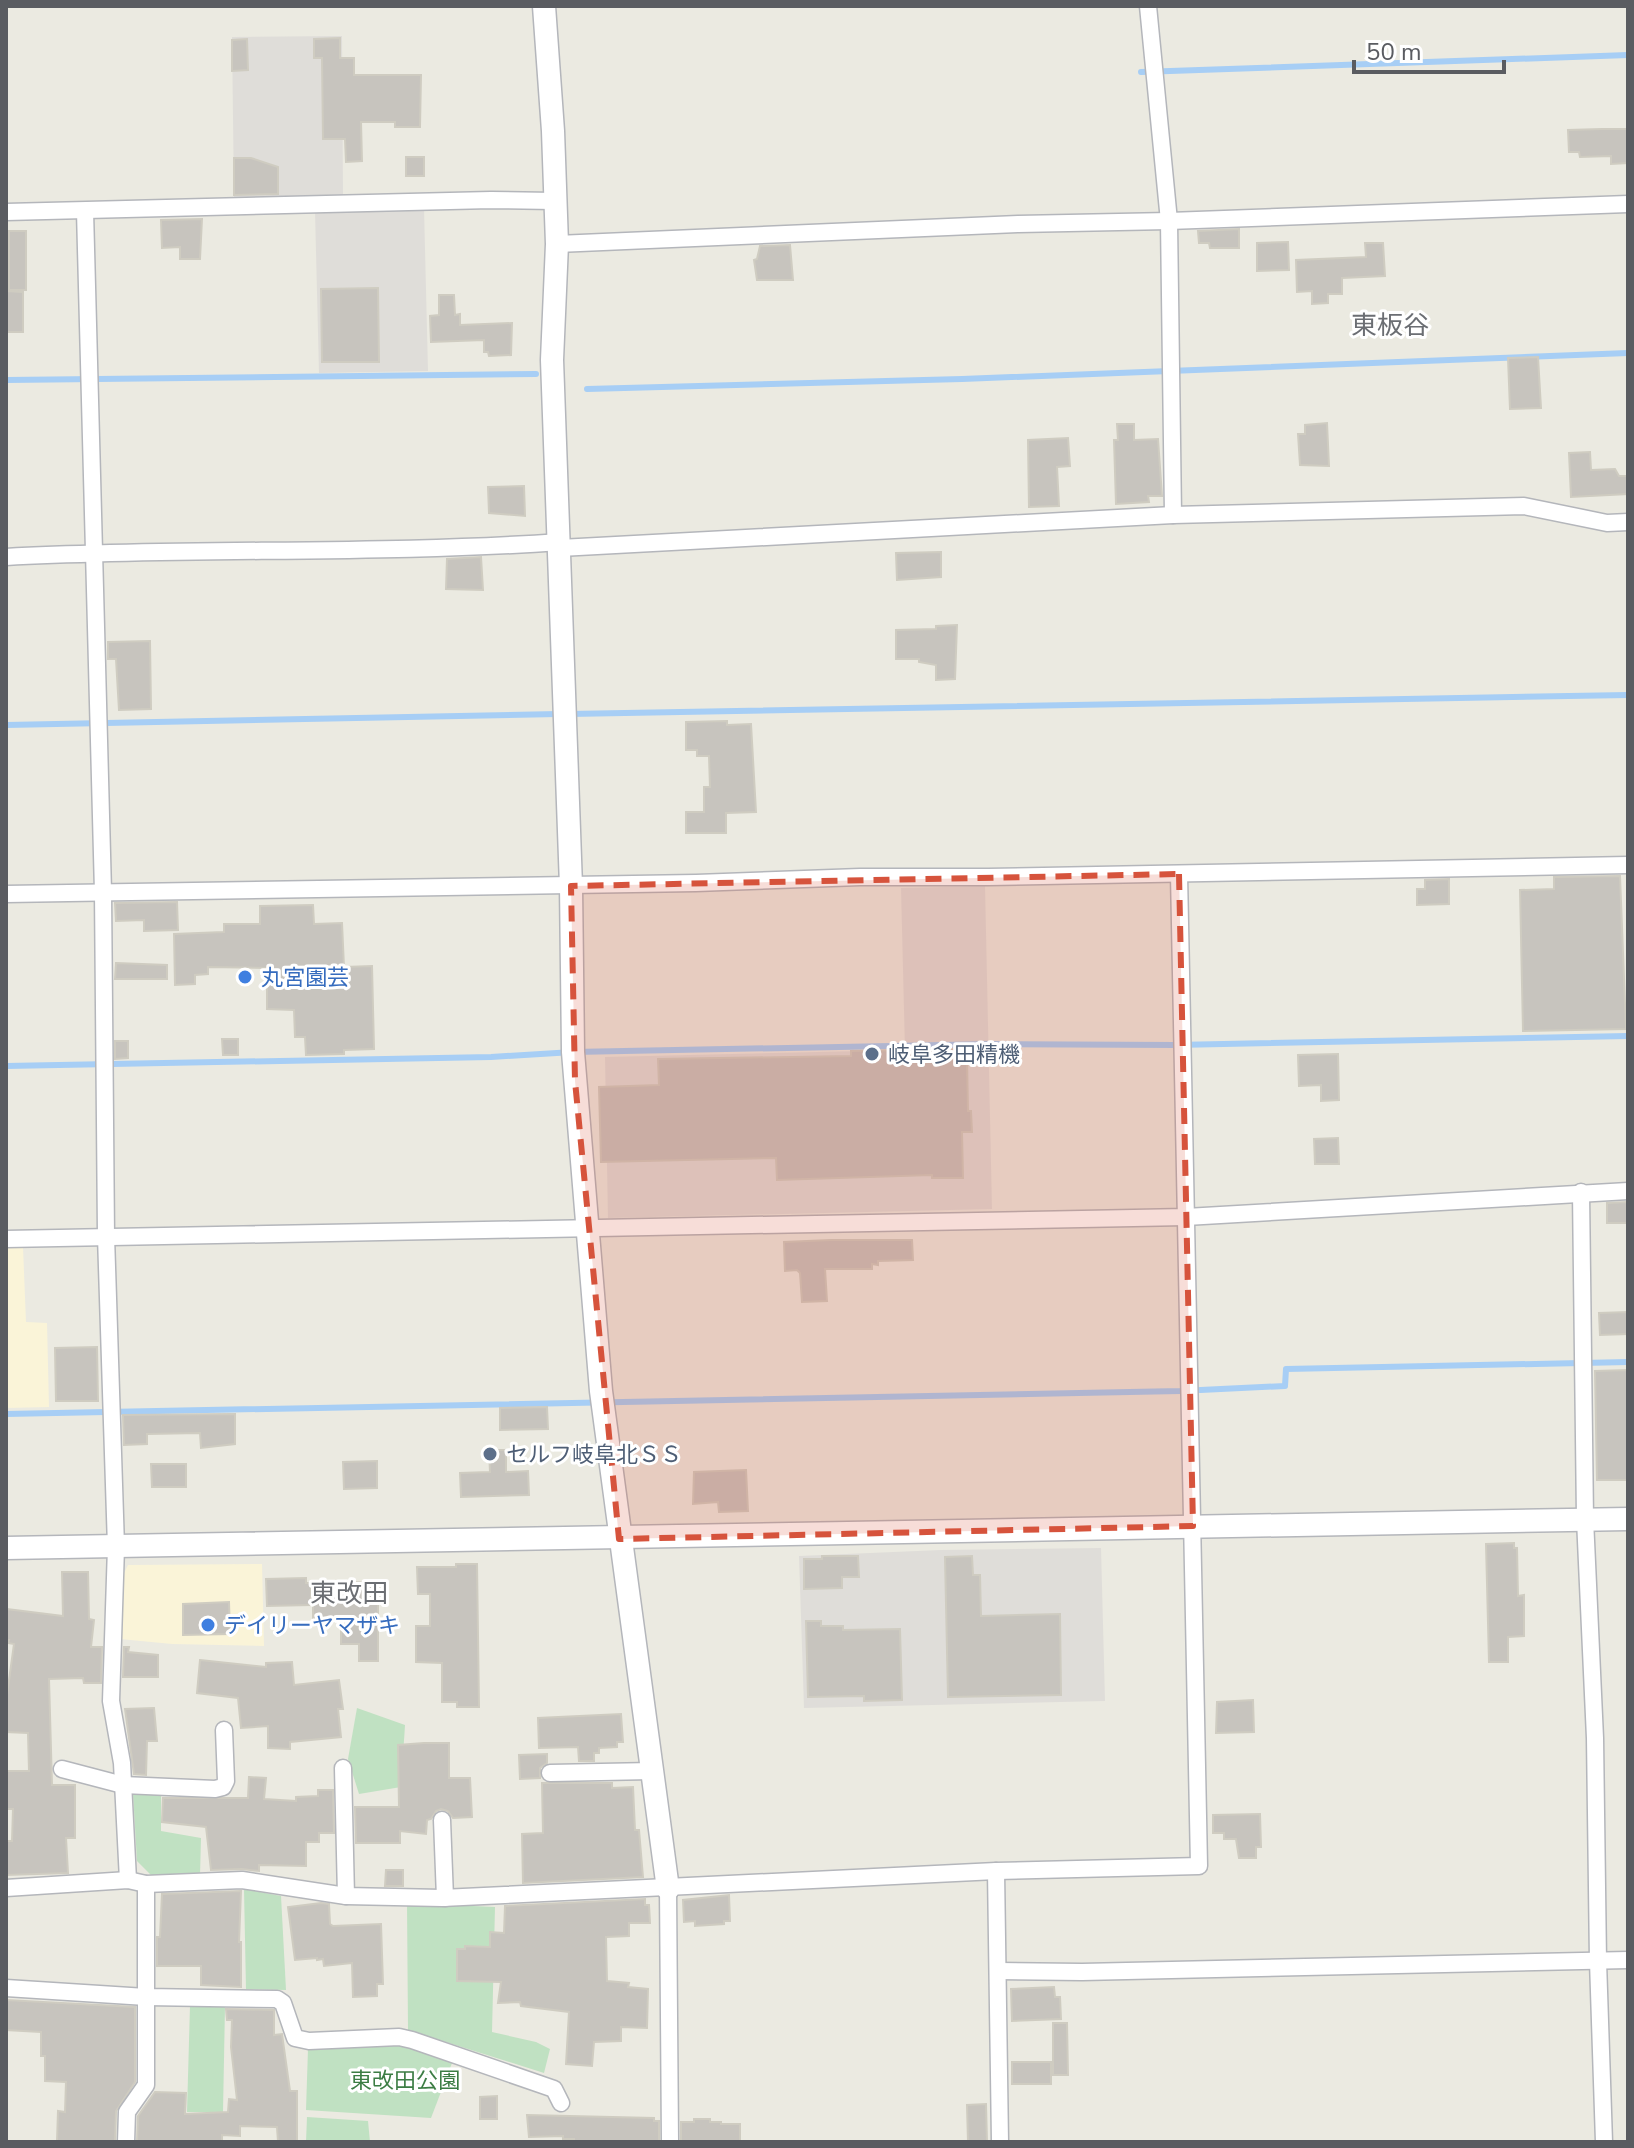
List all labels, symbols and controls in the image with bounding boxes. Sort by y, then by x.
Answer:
scale bar [1354,24,1504,74]
text: 50 m [1366,36,1422,68]
district label: 東板谷 [1351,308,1429,343]
place label: 丸宮園芸 [261,963,349,993]
marker: 丸宮園芸 [236,968,254,986]
place label: 岐阜多田精機 [888,1040,1020,1070]
marker: 岐阜多田精機 [863,1045,881,1063]
place label: セルフ岐阜北ＳＳ [506,1440,682,1470]
marker: セルフ岐阜北ＳＳ [481,1445,499,1463]
district label: 東改田 [310,1576,388,1611]
place label: デイリーヤマザキ [224,1611,400,1641]
marker: デイリーヤマザキ [199,1616,217,1634]
park label: 東改田公園 [350,2066,460,2096]

